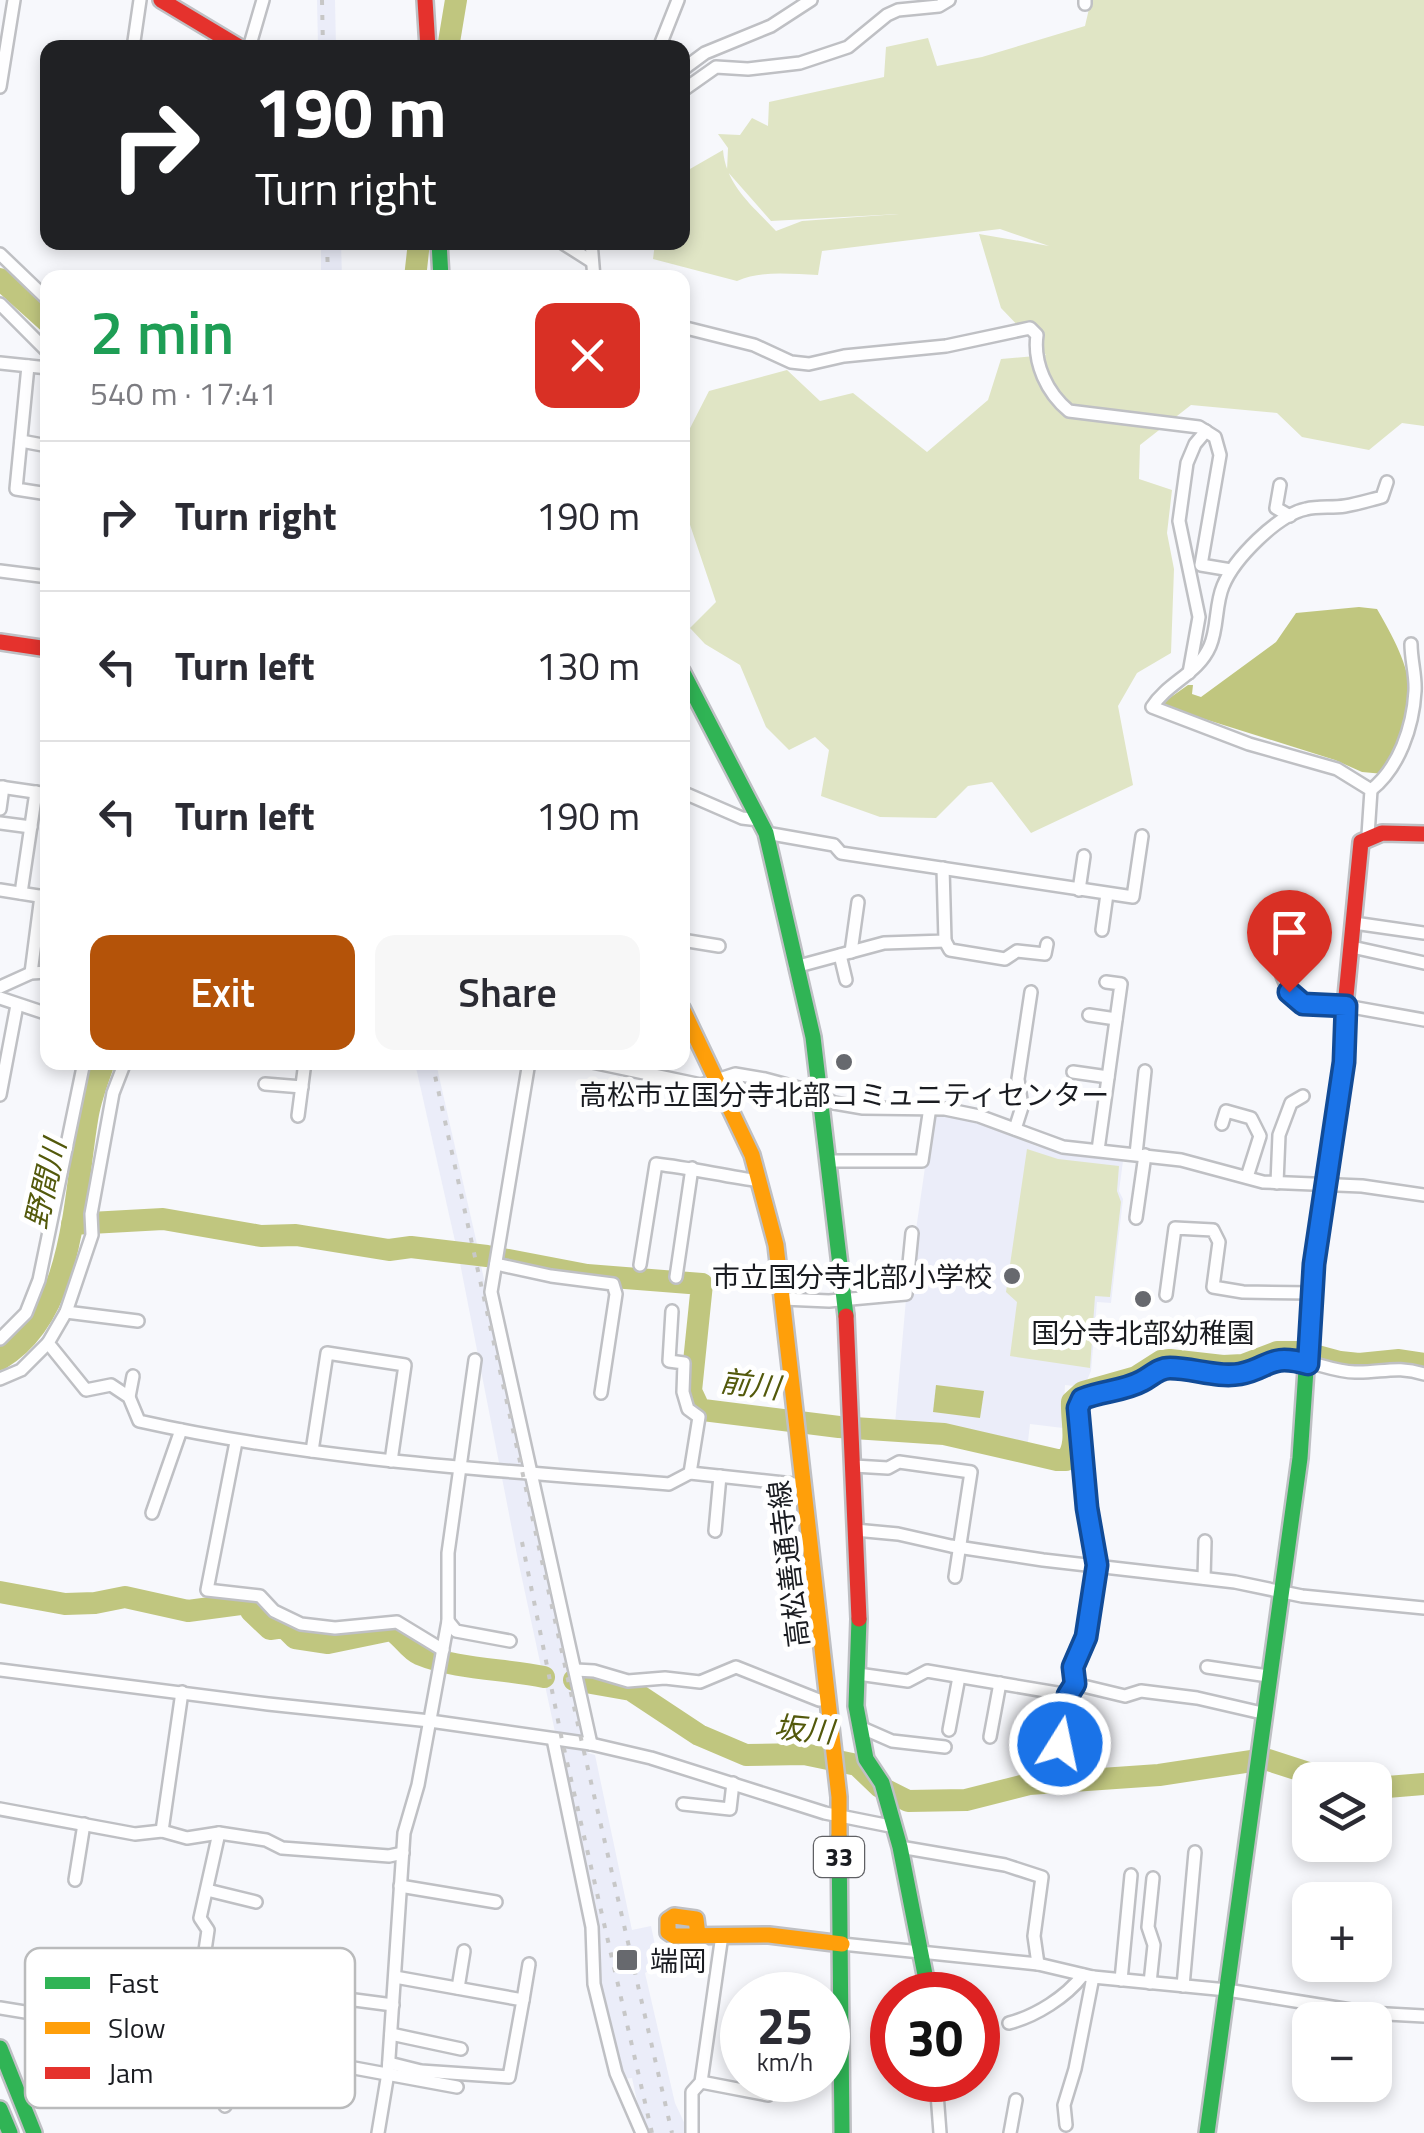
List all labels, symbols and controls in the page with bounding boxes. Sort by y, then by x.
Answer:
text: 190 m [255,58,447,164]
icon: right [90,80,220,210]
text: Turn right [255,154,437,222]
text: 2 min [90,286,234,377]
button: close [535,303,640,408]
text: 540 m · 17:41 [90,369,277,417]
text: Turn right [175,487,337,545]
text: 190 m [536,487,640,545]
icon: right [90,489,145,544]
text: Turn left [175,637,315,695]
text: 130 m [536,637,640,695]
icon: left [90,639,145,694]
text: Turn left [175,787,315,845]
text: 190 m [536,787,640,845]
icon: left [90,789,145,844]
pin [1247,890,1332,993]
icon: arrive [1262,905,1317,960]
button: Exit [90,935,355,1050]
button: Share [375,935,640,1050]
marker: 高松市立国分寺北部コミュニティセンター [833,1051,855,1073]
place label: 高松市立国分寺北部コミュニティセンター [579,1073,1109,1116]
water label: 野間川 [12,1132,78,1233]
place label: 市立国分寺北部小学校 [712,1255,992,1298]
marker: 市立国分寺北部小学校 [1001,1265,1023,1287]
marker: 国分寺北部幼稚園 [1132,1288,1154,1310]
place label: 国分寺北部幼稚園 [1031,1311,1255,1354]
water label: 前川 [717,1358,786,1411]
street label: 高松善通寺線 [756,1478,820,1650]
position arrow [1008,1692,1112,1796]
water label: 坂川 [772,1703,839,1755]
map controls [1292,1762,1392,2102]
button: layers [1292,1762,1392,1862]
road number: 33 [814,1837,864,1877]
button: + [1292,1882,1392,1982]
place label: 端岡 [650,1939,706,1982]
marker: 端岡 [614,1947,640,1973]
legend [25,1948,355,2108]
text: Fast [108,1961,159,2004]
speed limit sign: 30 [870,1972,1000,2102]
text: 25 [757,1987,813,2063]
button: − [1292,2002,1392,2102]
text: Slow [108,2006,166,2049]
text: km/h [757,2043,813,2081]
text: Jam [108,2051,154,2094]

